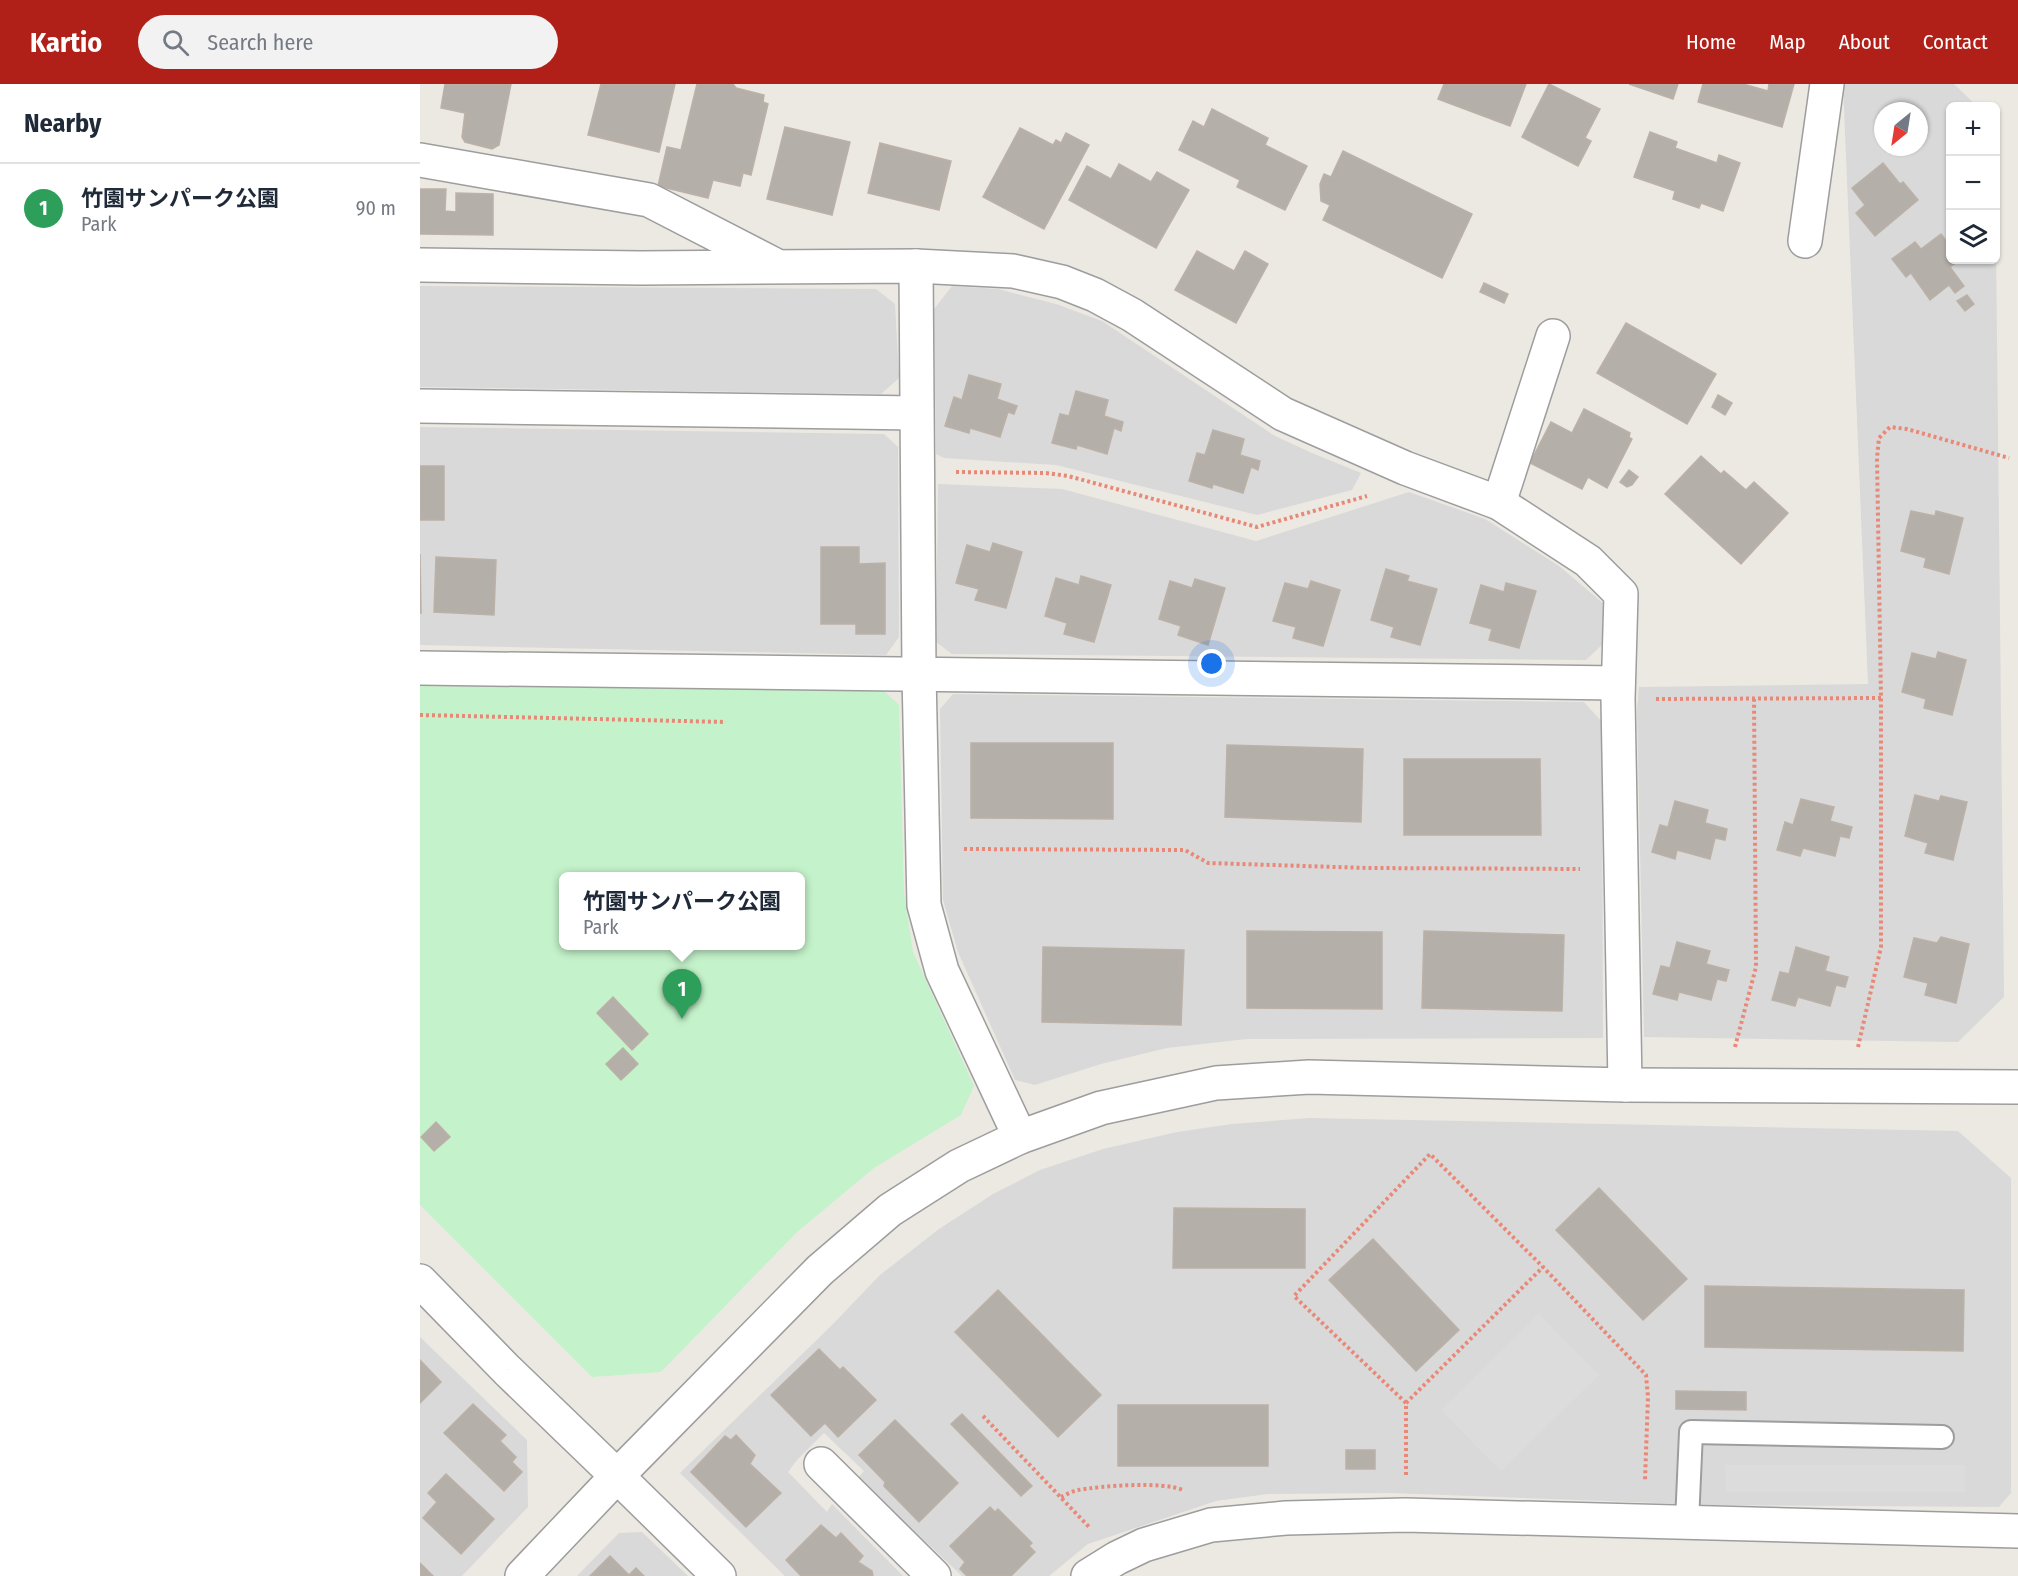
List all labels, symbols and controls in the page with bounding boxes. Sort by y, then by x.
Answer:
search box [138,15,558,69]
text: Kartio [30,26,102,59]
icon: search [159,26,192,59]
text: Search here [207,29,313,56]
text: Home [1686,29,1736,55]
text: Map [1769,29,1806,55]
text: About [1839,29,1890,55]
text: Contact [1923,29,1988,55]
north arrow [1874,102,1928,156]
map controls [1946,102,2000,264]
button: + [1946,102,2000,156]
text: Nearby [24,108,101,139]
button: − [1946,156,2000,210]
text: 竹園サンパーク公園 [81,185,279,212]
text: 1 [39,196,48,220]
text: 90 m [356,196,396,220]
button: layers [1946,210,2000,264]
text: Park [81,212,117,236]
your location [1197,649,1226,678]
popup [559,872,805,950]
text: 竹園サンパーク公園 [583,888,781,915]
text: Park [583,915,619,939]
pin: 1 [662,970,702,1019]

